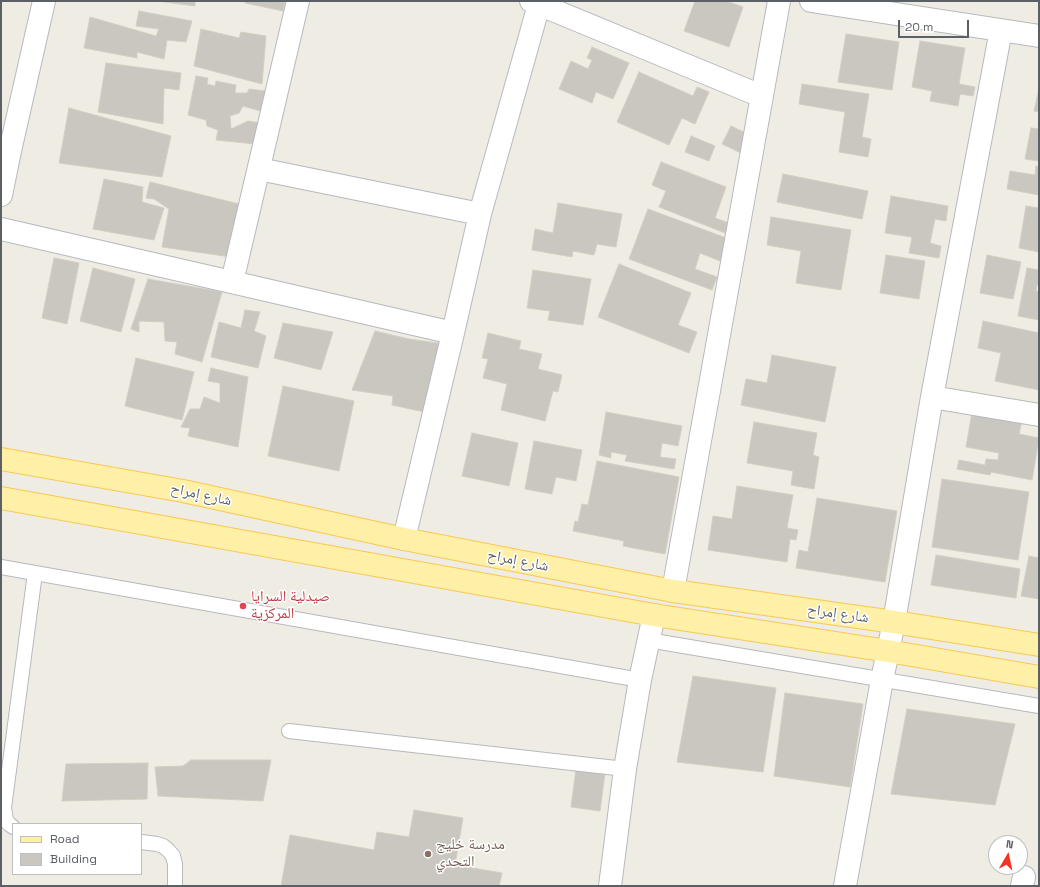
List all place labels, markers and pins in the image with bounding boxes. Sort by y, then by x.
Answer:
place label: صيدلية السرايا المركزية [251,588,330,623]
marker: صيدلية السرايا المركزية [238,601,248,611]
place label: مدرسة خليج التحدي [436,836,505,871]
marker: مدرسة خليج التحدي [423,849,433,859]

